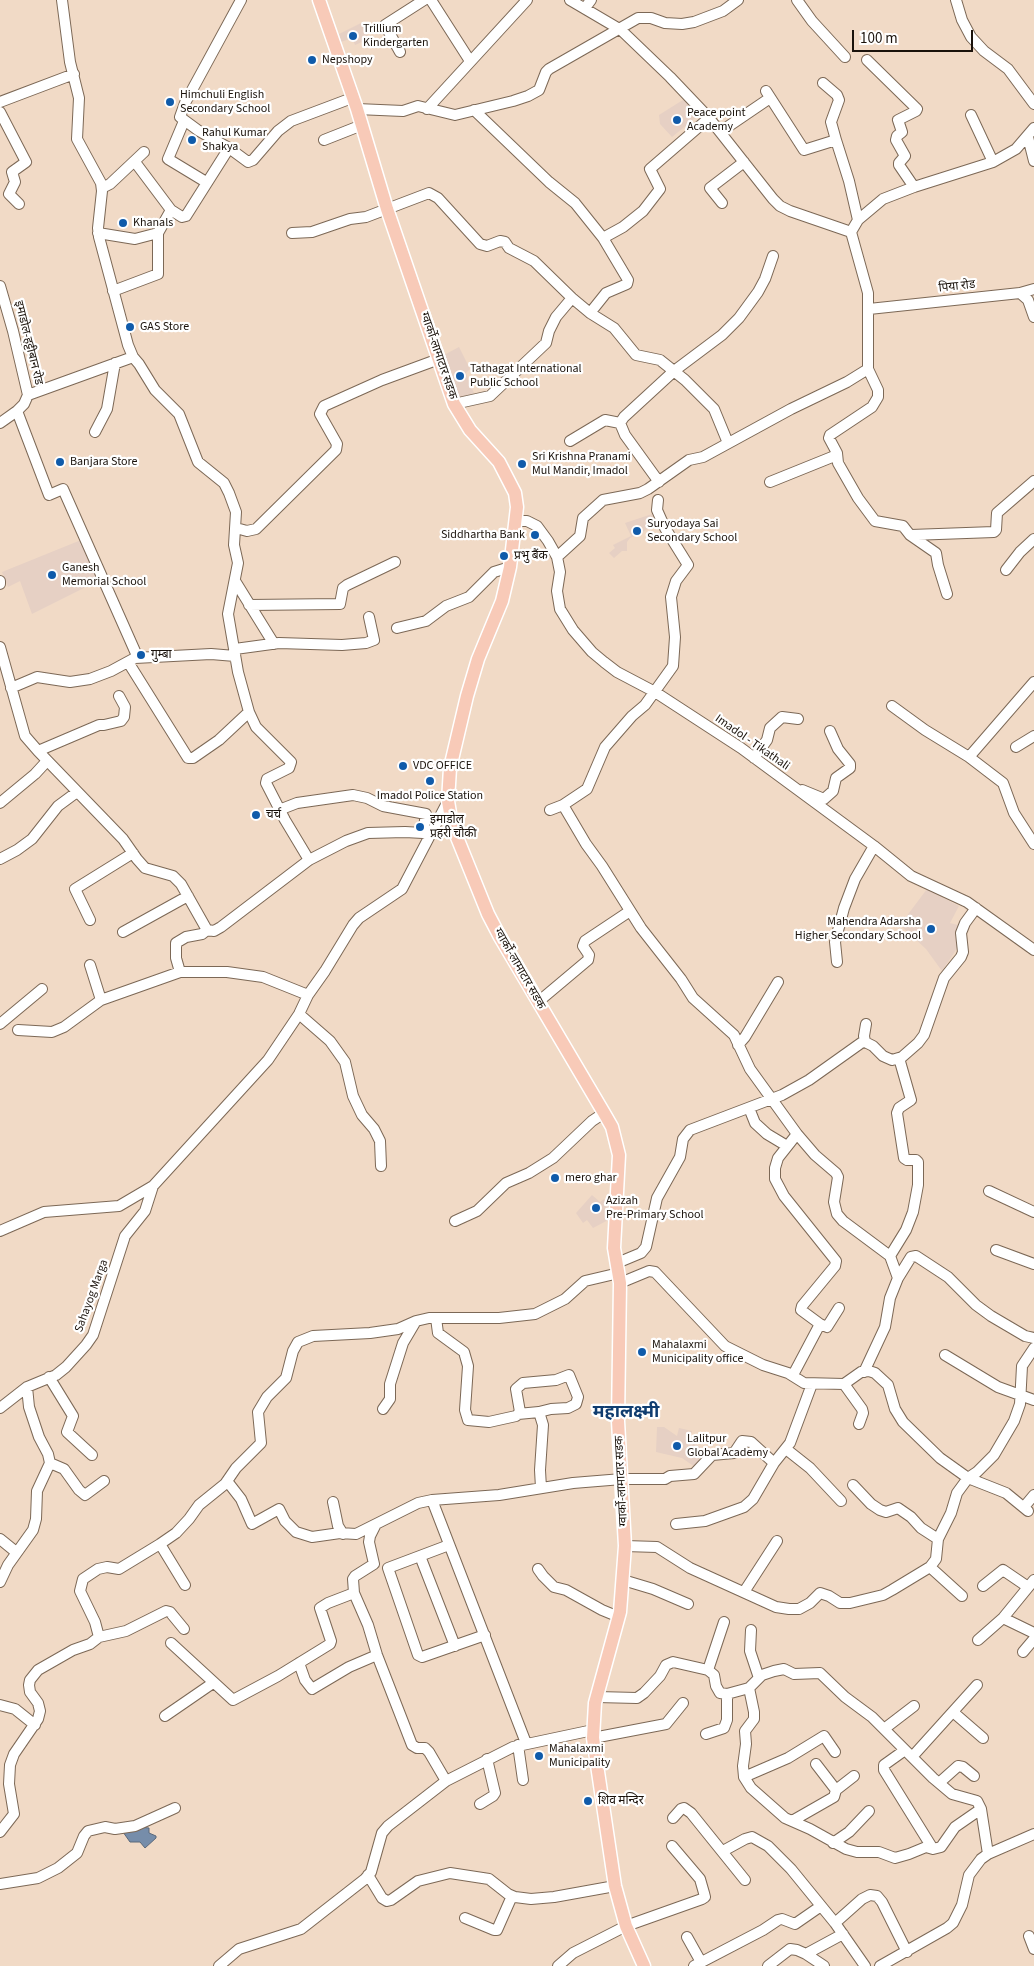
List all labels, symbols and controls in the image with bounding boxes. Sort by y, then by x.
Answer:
scale bar [854,20,975,52]
place label: Trillium Kindergarten [363,22,429,50]
text: 100 m [860,28,898,49]
marker: Trillium Kindergarten [347,30,359,42]
place label: Nepshopy [322,53,373,67]
marker: Nepshopy [306,54,318,66]
place label: Himchuli English Secondary School [180,88,270,116]
marker: Himchuli English Secondary School [164,96,176,108]
place label: Peace point Academy [687,106,746,134]
marker: Peace point Academy [671,114,683,126]
place label: Rahul Kumar Shakya [202,126,267,154]
marker: Rahul Kumar Shakya [186,134,198,146]
place label: Khanals [133,216,173,230]
marker: Khanals [117,217,129,229]
street label: पिया रोड [938,278,976,296]
street label: इमाडोल-हट्टीबान रोड [11,299,45,387]
street label: ग्वार्को-लामाटार सडक [416,311,460,401]
place label: GAS Store [140,320,189,334]
marker: GAS Store [124,321,136,333]
place label: Tathagat International Public School [470,362,582,390]
marker: Tathagat International Public School [454,370,466,382]
place label: Sri Krishna Pranami Mul Mandir, Imadol [532,450,631,478]
place label: Banjara Store [70,455,138,469]
marker: Banjara Store [54,456,66,468]
marker: Sri Krishna Pranami Mul Mandir, Imadol [516,458,528,470]
place label: Suryodaya Sai Secondary School [647,517,737,545]
marker: Suryodaya Sai Secondary School [631,525,643,537]
place label: Siddhartha Bank [441,528,525,542]
marker: Siddhartha Bank [529,529,541,541]
place label: प्रभु बैंक [514,549,548,563]
marker: प्रभु बैंक [498,550,510,562]
place label: Ganesh Memorial School [62,561,146,589]
marker: Ganesh Memorial School [46,569,58,581]
place label: गुम्बा [151,648,172,662]
marker: गुम्बा [135,649,147,661]
street label: Imadol - Tikathali [712,712,792,774]
place label: VDC OFFICE [413,759,472,773]
marker: VDC OFFICE [397,760,409,772]
marker: Imadol Police Station [424,775,436,787]
place label: Imadol Police Station [377,789,483,803]
place label: चर्च [266,808,281,822]
marker: चर्च [250,809,262,821]
place label: इमाडोल प्रहरी चौकी [430,813,477,841]
marker: इमाडोल प्रहरी चौकी [414,821,426,833]
place label: Mahendra Adarsha Higher Secondary School [795,915,921,943]
marker: Mahendra Adarsha Higher Secondary School [925,923,937,935]
street label: ग्वार्को-लामाटार सडक [490,926,548,1012]
place label: mero ghar [565,1171,617,1185]
marker: mero ghar [549,1172,561,1184]
place label: Azizah Pre-Primary School [606,1194,703,1222]
marker: Azizah Pre-Primary School [590,1202,602,1214]
street label: Sahayog Marga [72,1258,112,1334]
place label: Mahalaxmi Municipality office [652,1338,743,1366]
marker: Mahalaxmi Municipality office [636,1346,648,1358]
district label: महालक्ष्मी [593,1402,659,1424]
place label: Lalitpur Global Academy [687,1432,768,1460]
street label: ग्वार्को-लामाटार सडक [612,1435,632,1527]
marker: Lalitpur Global Academy [671,1440,683,1452]
place label: Mahalaxmi Municipality [549,1742,610,1770]
marker: Mahalaxmi Municipality [533,1750,545,1762]
place label: शिव मन्दिर [598,1794,644,1808]
marker: शिव मन्दिर [582,1795,594,1807]

